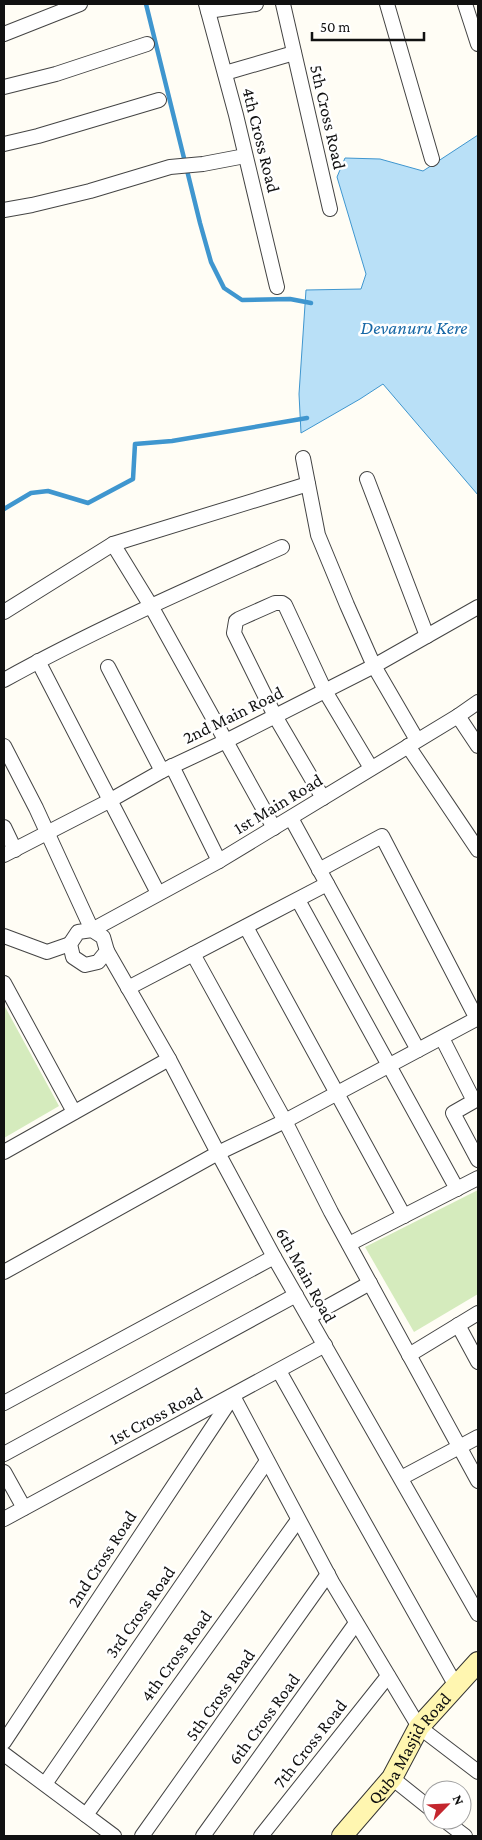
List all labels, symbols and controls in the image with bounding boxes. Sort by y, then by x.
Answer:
scale bar [312,10,424,42]
text: 50 m [320,19,350,35]
street label: 5th Cross Road [306,63,350,172]
street label: 4th Cross Road [238,85,284,195]
water label: Devanuru Kere [361,317,467,338]
street label: 2nd Main Road [180,682,287,748]
street label: 1st Main Road [230,769,326,838]
street label: 6th Main Road [272,1224,341,1326]
street label: 1st Cross Road [106,1383,206,1449]
street label: 2nd Cross Road [63,1507,141,1611]
street label: 3rd Cross Road [101,1562,179,1662]
street label: 4th Cross Road [136,1606,216,1705]
street label: 5th Cross Road [181,1645,259,1745]
street label: 6th Cross Road [224,1669,304,1768]
street label: Quba Masjid Road [364,1688,455,1808]
street label: 7th Cross Road [269,1695,351,1792]
north arrow [422,1780,472,1830]
text: N [450,1792,468,1808]

